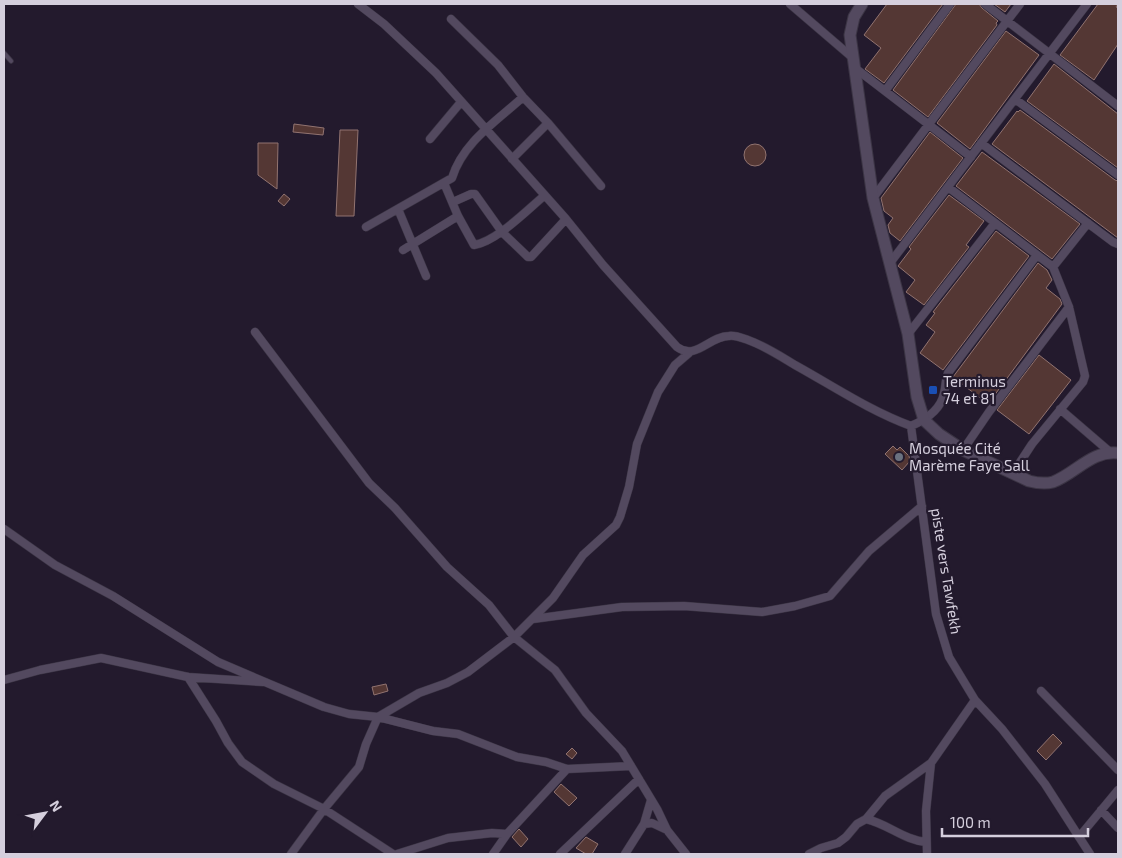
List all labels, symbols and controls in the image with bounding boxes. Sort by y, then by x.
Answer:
place label: Terminus 74 et 81 [943,372,1006,407]
marker: Terminus 74 et 81 [927,384,939,396]
place label: Mosquée Cité Marème Faye Sall [909,439,1030,474]
marker: Mosquée Cité Marème Faye Sall [893,451,905,463]
street label: piste vers Tawfekh [928,507,966,635]
north arrow [20,788,70,838]
text: N [47,797,66,815]
scale bar [942,806,1088,838]
text: 100 m [950,813,991,831]

